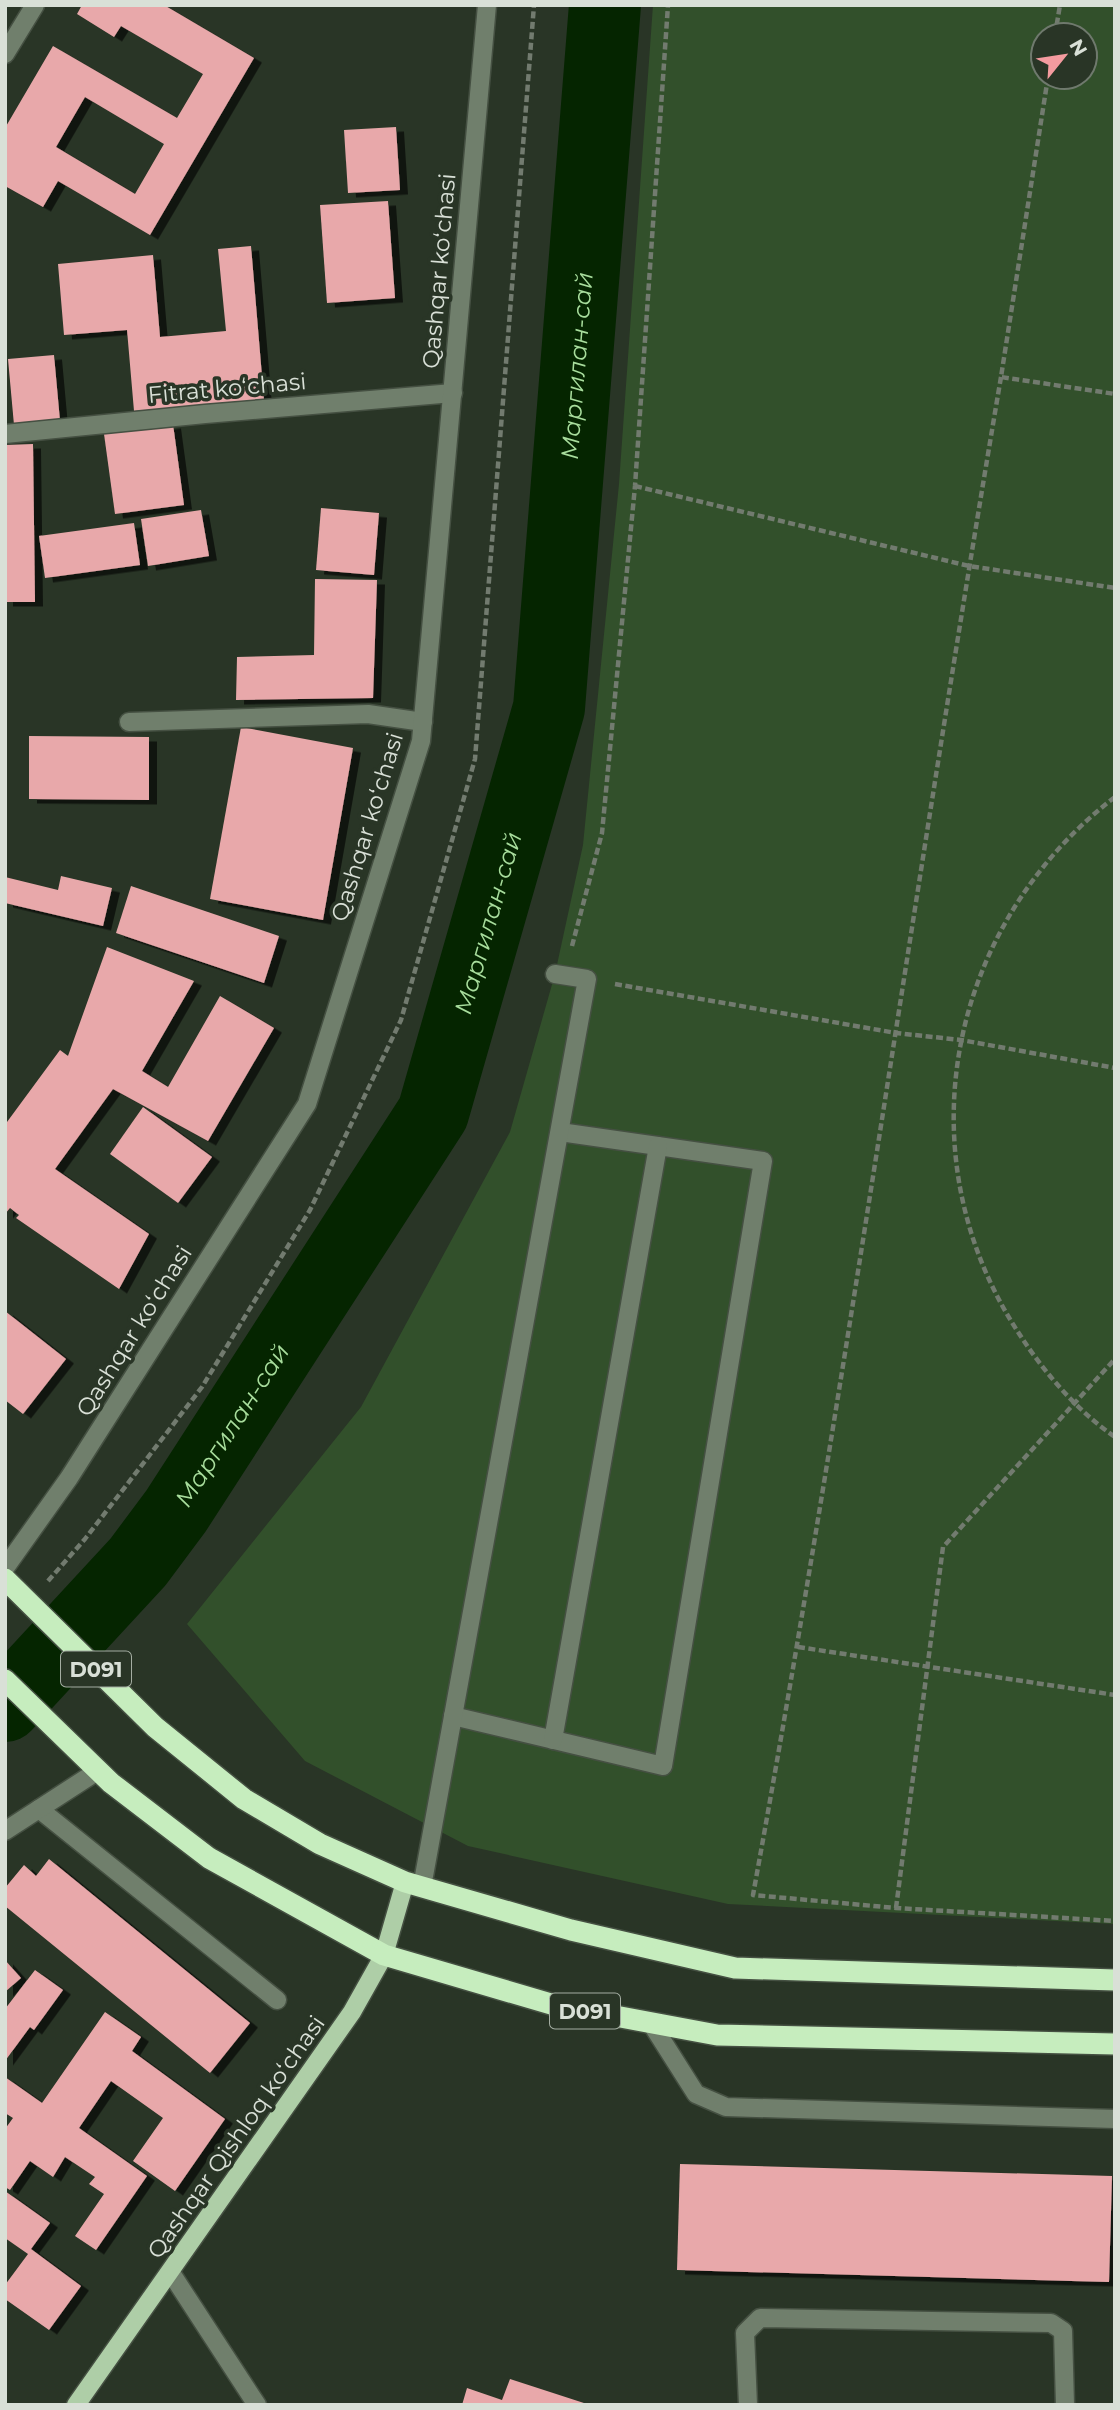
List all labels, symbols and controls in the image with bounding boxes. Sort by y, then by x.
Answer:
north arrow [1029,21,1099,91]
text: N [1064,35,1092,60]
street label: Qashqar koʻchasi [417,172,461,370]
water label: Маргилан-сай [554,271,598,461]
street label: Fitrat koʻchasi [147,367,307,409]
street label: Qashqar koʻchasi [325,729,409,925]
water label: Маргилан-сай [448,829,527,1017]
street label: Qashqar koʻchasi [70,1240,198,1422]
water label: Маргилан-сай [168,1338,295,1512]
road number: D091 [61,1652,131,1686]
road number: D091 [550,1994,620,2028]
street label: Qashqar Qishloq koʻchasi [141,2010,331,2264]

